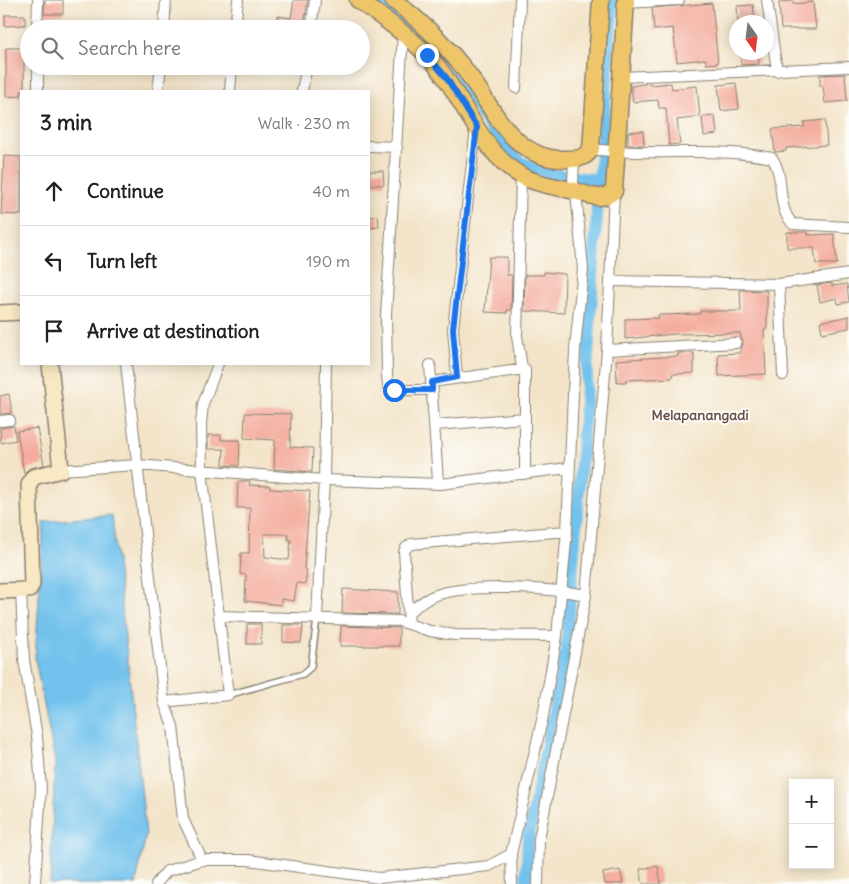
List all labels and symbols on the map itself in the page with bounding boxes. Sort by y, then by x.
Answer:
north arrow [729,15,774,60]
route end [416,44,439,67]
route start [383,379,406,402]
district label: Melapanangadi [651,406,749,424]

